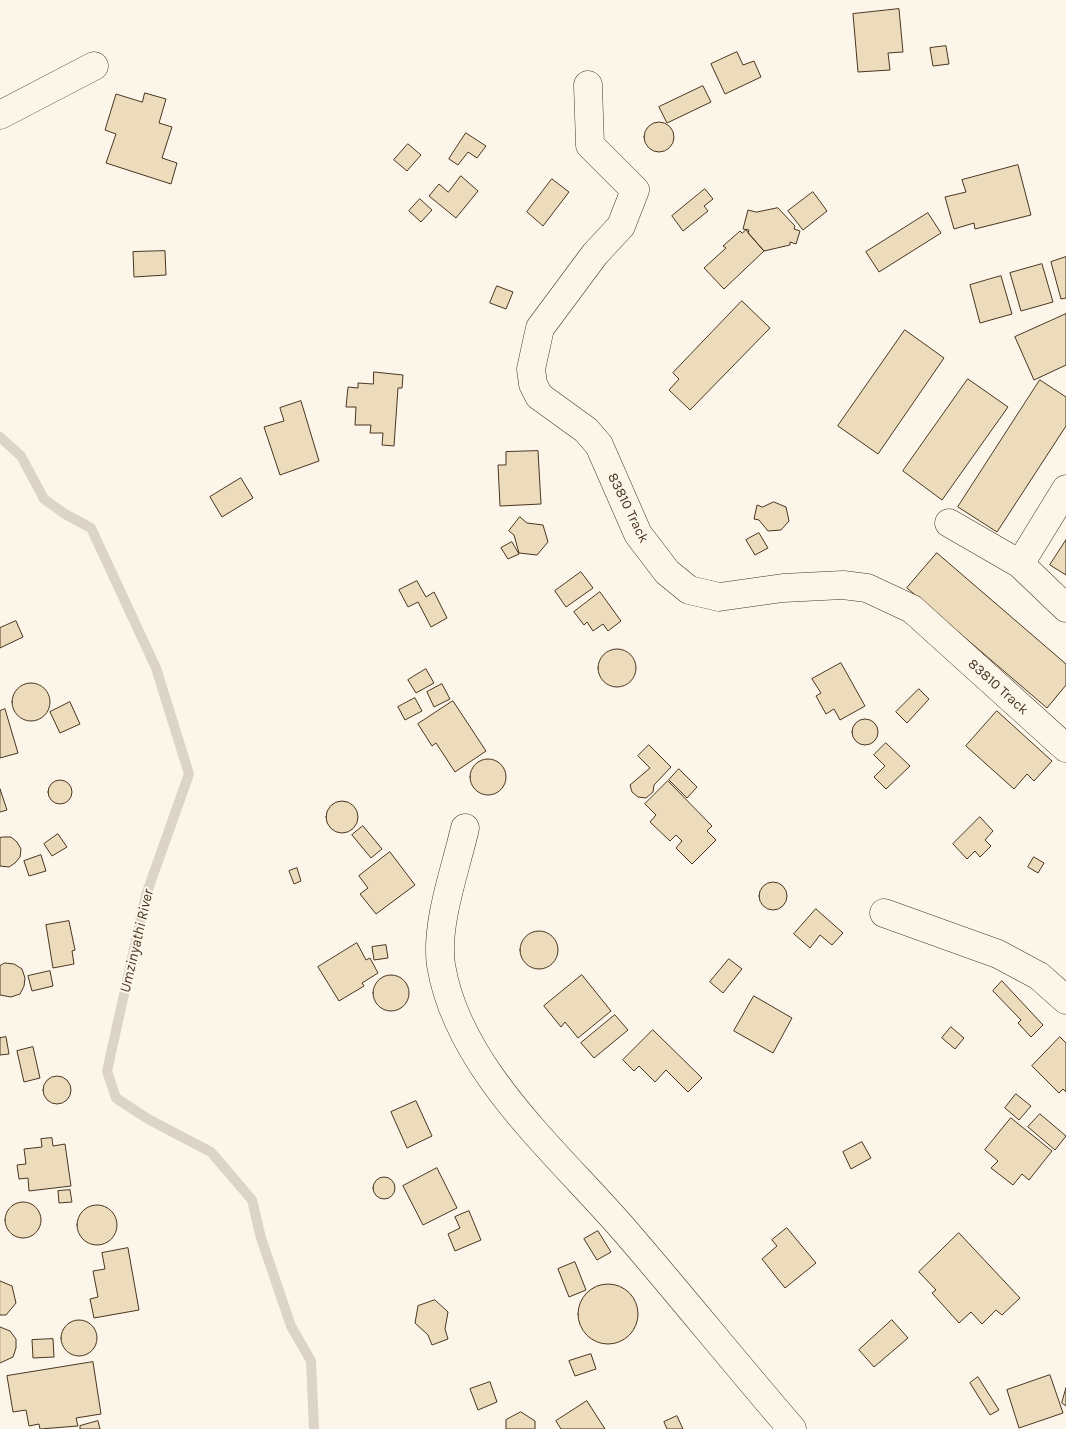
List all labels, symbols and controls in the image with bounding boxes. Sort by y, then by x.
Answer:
street label: 83810 Track [604,470,652,546]
street label: 83810 Track [964,655,1032,719]
water label: Umzinyathi River [116,887,158,995]

